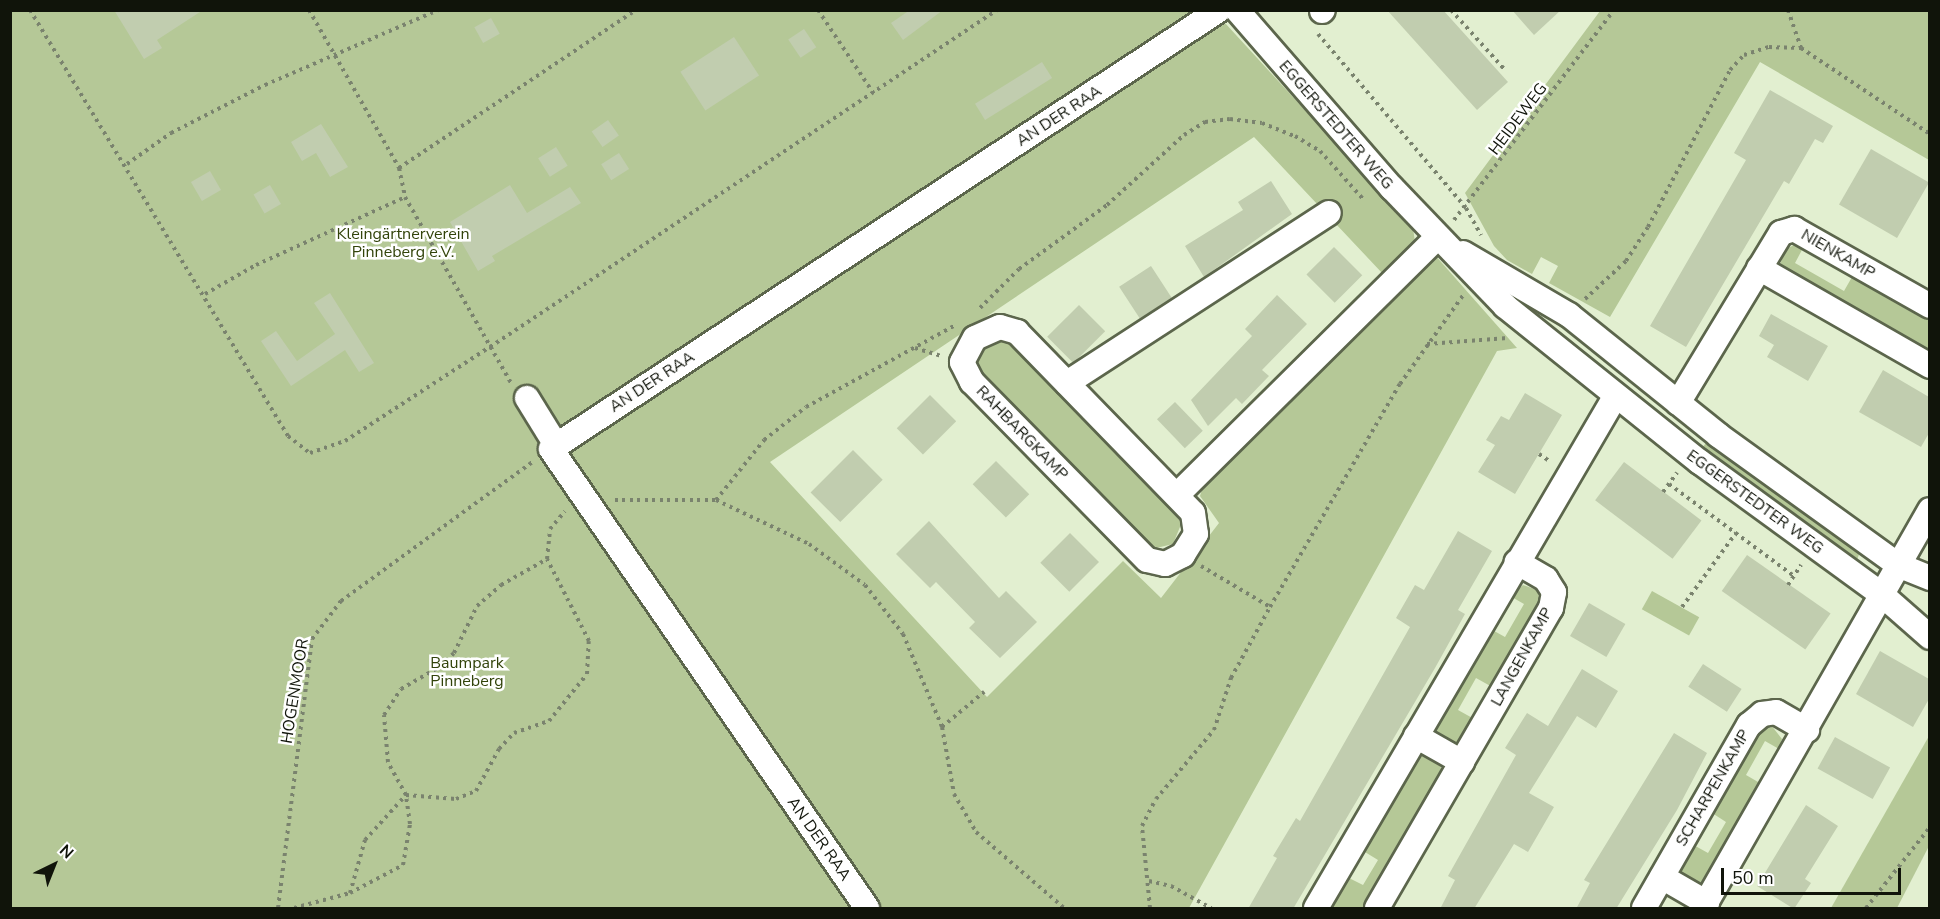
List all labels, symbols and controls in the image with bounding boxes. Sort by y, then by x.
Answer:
street label: EGGERSTEDTER WEG [1275,57,1397,193]
street label: HEIDEWEG [1485,79,1551,159]
street label: AN DER RAA [1013,81,1105,151]
park label: Kleingärtnerverein Pinneberg e.V. [337,224,469,262]
street label: NIENKAMP [1798,225,1878,283]
street label: AN DER RAA [606,347,698,417]
street label: RAHBARGKAMP [972,382,1072,484]
street label: EGGERSTEDTER WEG [1683,446,1827,558]
street label: LANGENKAMP [1487,604,1557,710]
street label: HOGENMOOR [277,637,313,745]
park label: Baumpark Pinneberg [430,653,504,691]
street label: SCHARPENKAMP [1672,726,1754,850]
street label: AN DER RAA [783,794,855,884]
north arrow [24,835,84,895]
text: N [54,840,78,864]
scale bar [1724,856,1904,894]
text: 50 m [1732,866,1774,890]

